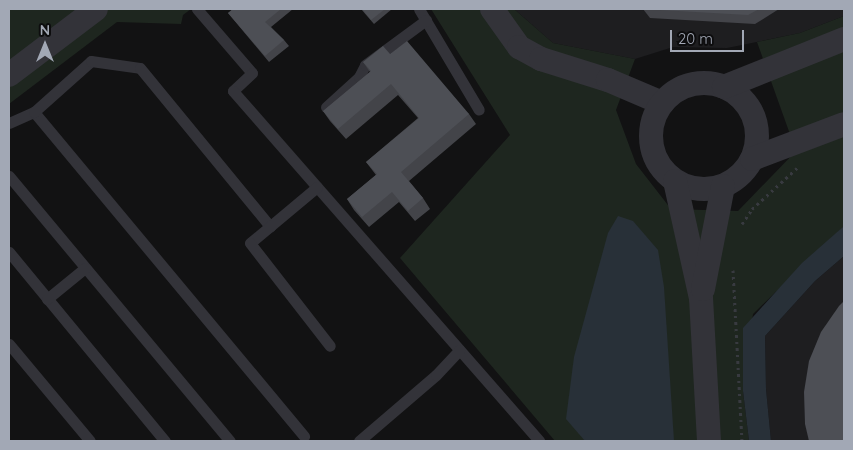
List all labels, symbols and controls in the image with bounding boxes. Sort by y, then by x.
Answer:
north arrow [20,20,70,70]
scale bar [673,20,747,52]
text: N [40,21,50,39]
text: 20 m [678,29,713,48]

